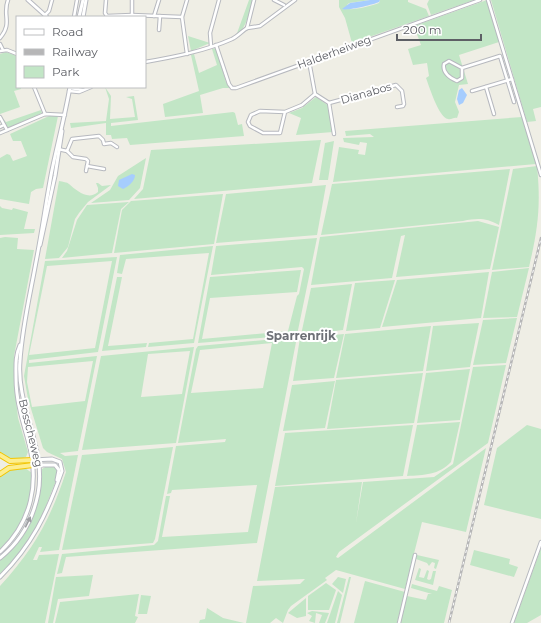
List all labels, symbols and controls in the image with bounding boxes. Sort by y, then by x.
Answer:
legend [16,16,146,88]
scale bar [397,16,481,42]
text: 200 m [403,22,442,37]
text: Road [52,24,83,39]
street label: Halderheiweg [295,32,373,72]
text: Railway [52,44,98,59]
text: Park [52,64,80,79]
street label: Dianabos [339,79,394,107]
district label: Sparrenrijk [266,328,336,343]
street label: Bosscheweg [16,397,46,469]
one-way arrow [25,517,32,528]

